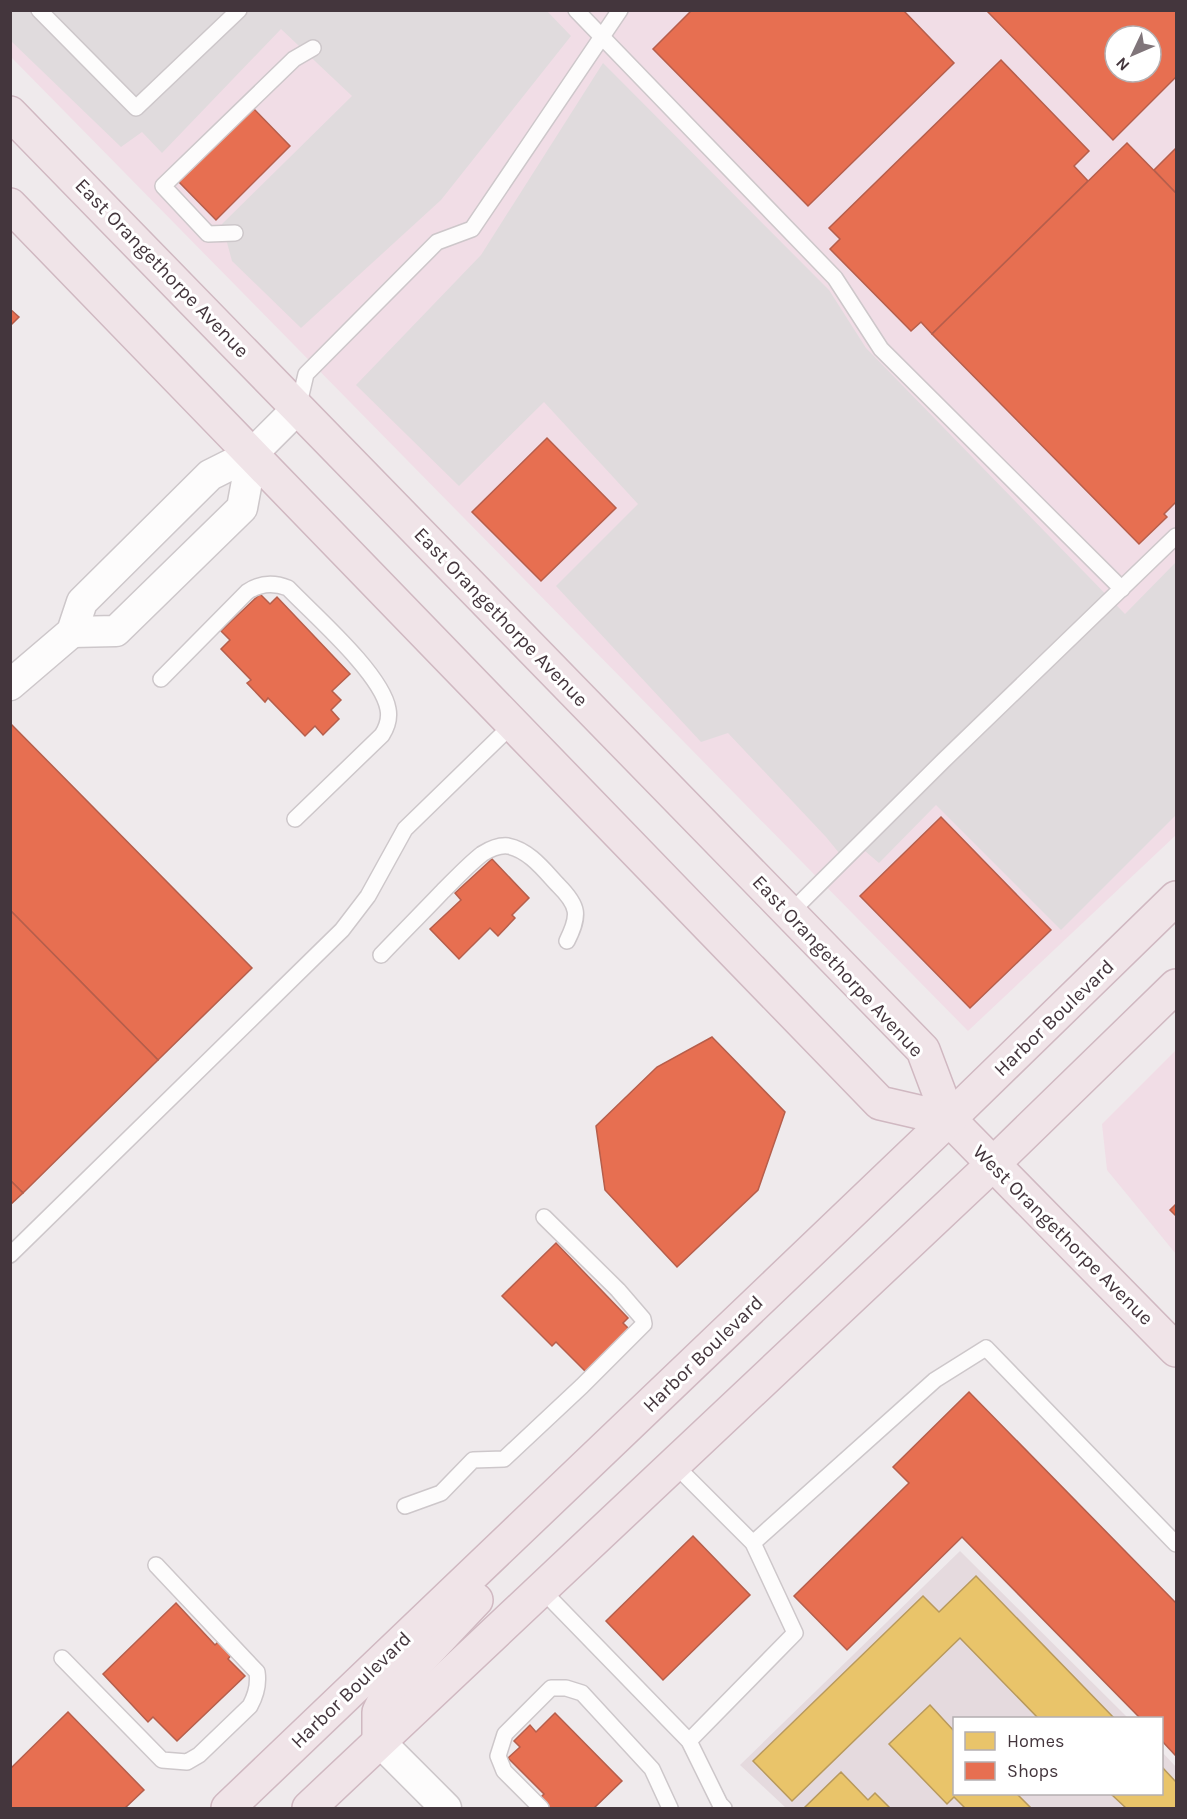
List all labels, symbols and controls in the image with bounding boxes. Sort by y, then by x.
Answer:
north arrow [1103,24,1163,84]
text: N [1112,53,1133,75]
street label: East Orangethorpe Avenue [70,174,254,362]
street label: East Orangethorpe Avenue [409,523,593,711]
street label: East Orangethorpe Avenue [748,870,928,1062]
street label: Harbor Boulevard [989,955,1119,1081]
street label: West Orangethorpe Avenue [968,1140,1158,1330]
street label: Harbor Boulevard [638,1291,768,1417]
street label: Harbor Boulevard [286,1627,416,1753]
legend [953,1717,1163,1795]
text: Homes [1007,1730,1064,1752]
text: Shops [1007,1760,1059,1782]

